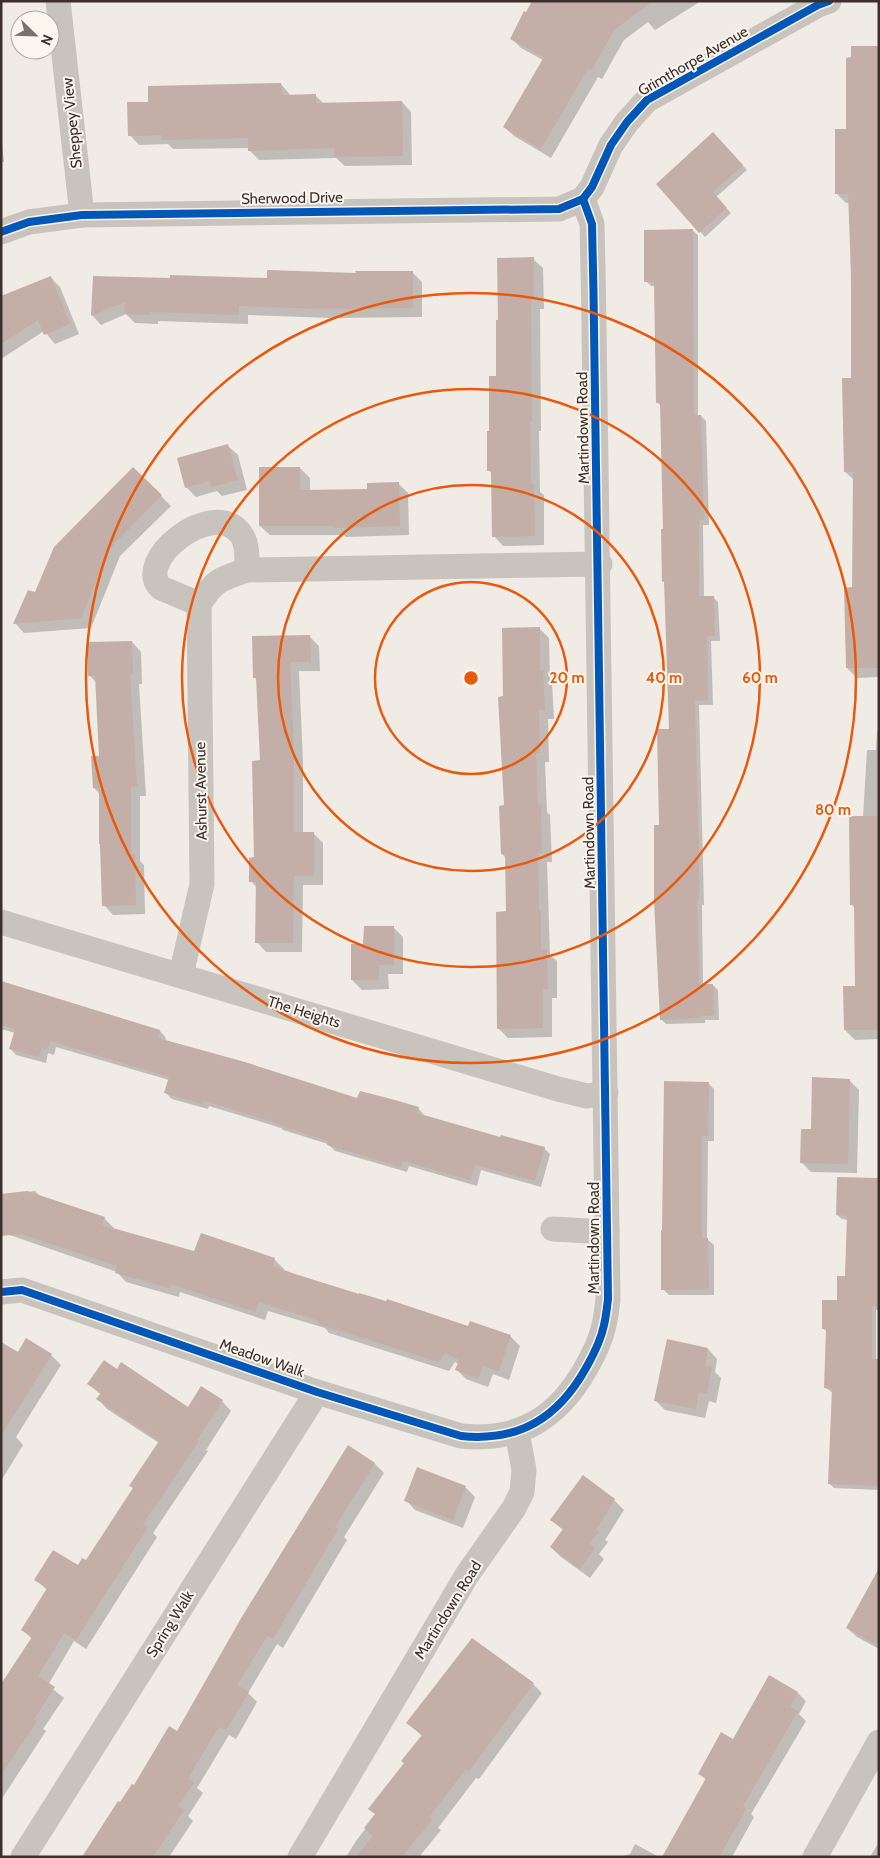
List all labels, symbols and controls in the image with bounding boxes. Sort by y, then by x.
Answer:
north arrow [10,10,60,60]
street label: Grimthorpe Avenue [635,22,752,100]
text: N [37,32,57,48]
street label: Sheppey View [58,77,86,169]
street label: Sherwood Drive [241,188,343,208]
street label: Martindown Road [573,372,593,484]
centre of rings [462,669,480,687]
text: 20 m [550,669,584,687]
text: 40 m [646,669,682,687]
text: 60 m [742,669,778,687]
street label: Ashurst Avenue [191,741,211,840]
street label: Martindown Road [579,777,599,889]
text: 80 m [815,801,851,819]
street label: The Heights [265,992,343,1032]
street label: Martindown Road [585,1182,603,1294]
street label: Meadow Walk [217,1335,307,1381]
street label: Martindown Road [411,1558,485,1662]
street label: Spring Walk [142,1587,198,1661]

